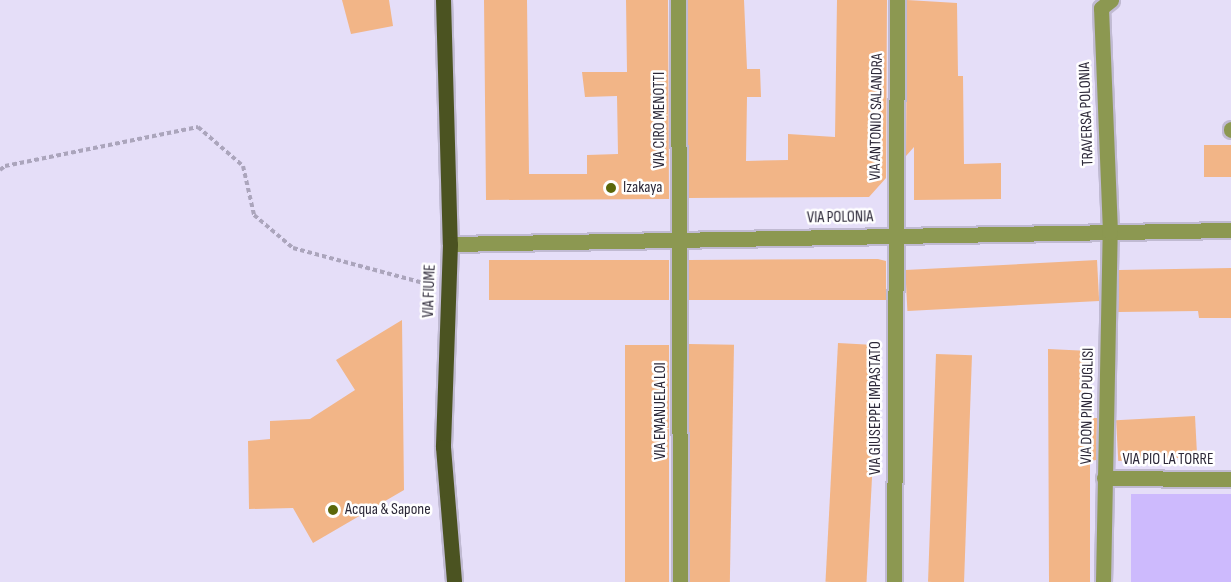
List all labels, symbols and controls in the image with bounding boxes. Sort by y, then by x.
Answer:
street label: VIA ANTONIO SALANDRA [866,53,888,181]
street label: TRAVERSA POLONIA [1076,62,1098,166]
street label: VIA CIRO MENOTTI [650,72,670,168]
place label: Izakaya [623,178,662,198]
marker: Izakaya [604,181,618,195]
street label: VIA POLONIA [807,208,873,228]
street label: VIA FIUME [419,264,441,318]
street label: VIA GIUSEPPE IMPASTATO [866,341,886,475]
street label: VIA DON PINO PUGLISI [1077,347,1099,465]
street label: VIA EMANUELA LOI [651,362,671,460]
street label: VIA PIO LA TORRE [1122,450,1214,470]
place label: Acqua & Sapone [345,500,431,520]
marker: Acqua & Sapone [326,503,340,517]

